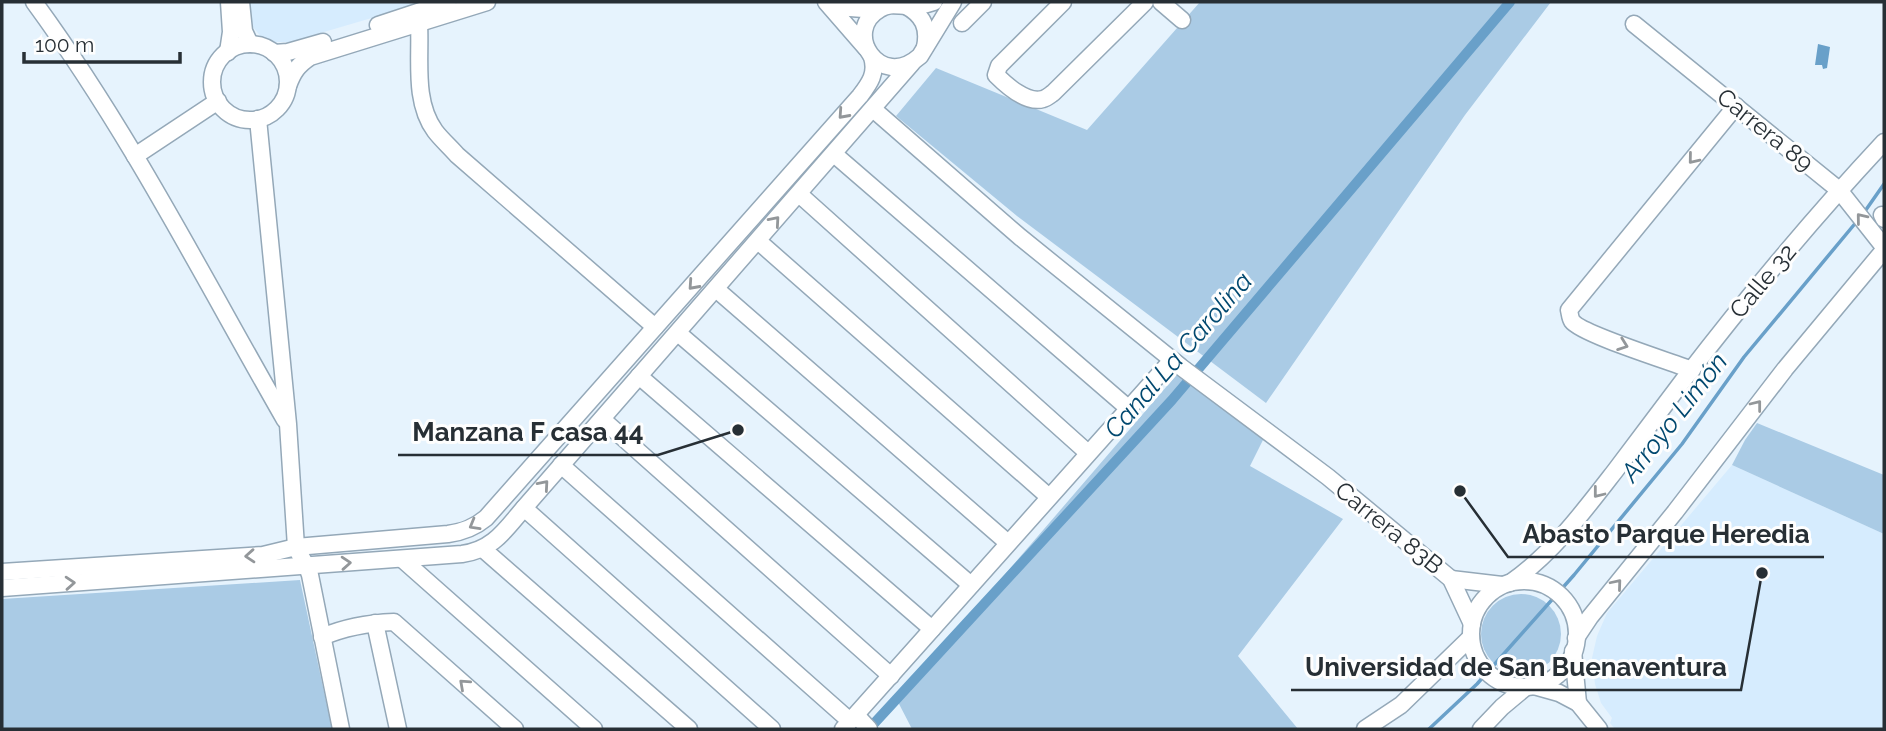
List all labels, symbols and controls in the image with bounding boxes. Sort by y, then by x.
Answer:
scale bar [24,21,180,65]
text: 100 m [35,32,94,57]
street label: Carrera 89 [1711,82,1820,177]
one-way arrow [839,106,852,119]
one-way arrow [1689,150,1701,163]
one-way arrow [1856,213,1869,225]
one-way arrow [767,217,779,230]
street label: Calle 32 [1723,238,1802,324]
water label: Canal La Carolina [1098,266,1258,444]
one-way arrow [689,277,701,290]
one-way arrow [1617,336,1629,350]
water label: Arroyo Limón [1613,347,1734,489]
one-way arrow [1749,400,1762,412]
callout: Manzana F casa 44 [398,408,658,455]
text: Manzana F casa 44 [412,417,644,447]
street label: Carrera 83B [1329,475,1449,580]
one-way arrow [536,480,548,493]
one-way arrow [1593,485,1606,497]
callout: Abasto Parque Heredia [1508,510,1824,557]
one-way arrow [469,517,482,530]
text: Abasto Parque Heredia [1522,519,1810,549]
one-way arrow [245,548,256,563]
one-way arrow [340,556,351,571]
one-way arrow [65,576,76,591]
one-way arrow [1609,579,1621,592]
callout: Universidad de San Buenaventura [1291,643,1741,690]
text: Universidad de San Buenaventura [1305,652,1727,682]
one-way arrow [459,680,472,692]

